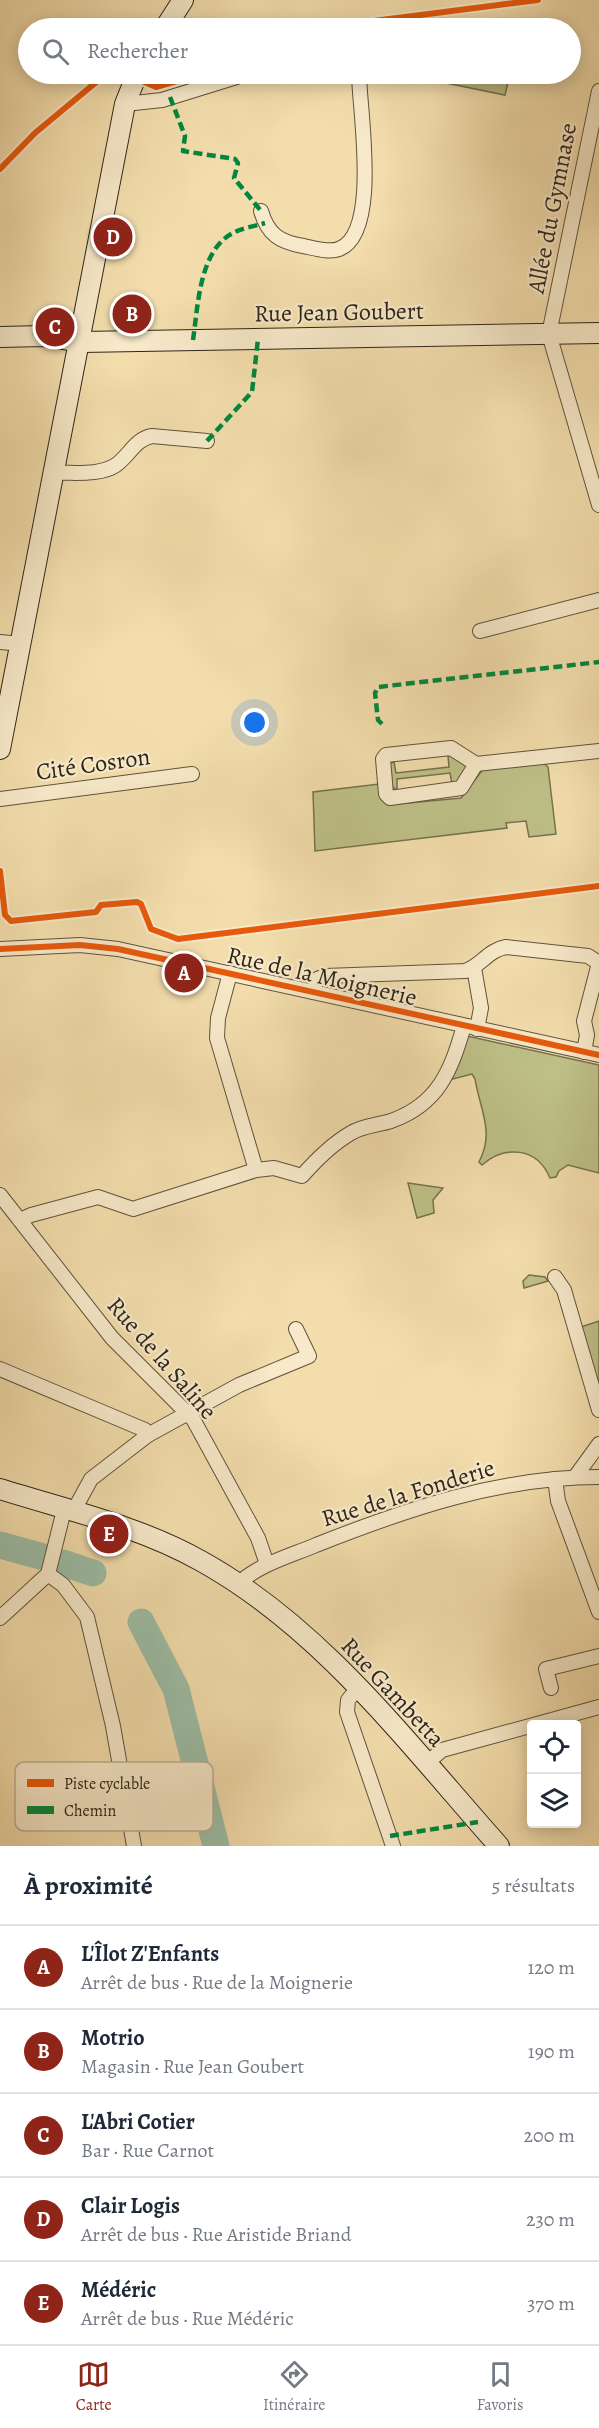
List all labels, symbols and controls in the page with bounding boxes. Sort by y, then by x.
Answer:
search box [18,18,581,84]
icon: search [39,35,72,68]
text: Rechercher [87,36,188,66]
street label: Allée du Gymnase [520,120,584,297]
pin: D [94,214,132,260]
pin: B [112,292,152,336]
street label: Rue Jean Goubert [254,295,424,329]
pin: C [36,304,74,350]
your location [240,708,269,737]
street label: Cité Cosron [34,740,152,788]
street label: Rue de la Moignerie [224,939,420,1013]
pin: A [164,950,204,996]
street label: Rue de la Saline [100,1290,224,1426]
street label: Rue de la Fonderie [318,1451,498,1535]
pin: E [90,1512,128,1556]
street label: Rue Gambetta [334,1630,453,1754]
map controls [527,1720,581,1828]
button: locate [527,1720,581,1774]
legend [15,1762,213,1831]
text: Piste cyclable [64,1773,150,1795]
button: layers [527,1774,581,1828]
text: Chemin [64,1800,117,1822]
text: À proximité [24,1868,153,1903]
text: 5 résultats [492,1872,575,1899]
text: L'Îlot Z'Enfants [81,1939,219,1969]
text: A [37,1954,50,1981]
text: 120 m [527,1954,575,1981]
text: Arrêt de bus · Rue de la Moignerie [81,1969,353,1996]
text: Motrio [81,2023,145,2053]
text: B [37,2038,50,2065]
text: 190 m [528,2038,575,2065]
text: Magasin · Rue Jean Goubert [81,2053,304,2080]
text: L'Abri Cotier [81,2107,195,2137]
text: C [37,2122,50,2149]
text: 200 m [524,2122,575,2149]
text: Bar · Rue Carnot [81,2137,214,2164]
text: Clair Logis [81,2191,180,2221]
text: D [37,2206,50,2233]
text: 230 m [526,2206,575,2233]
text: Arrêt de bus · Rue Aristide Briand [81,2221,351,2248]
text: Médéric [81,2275,156,2305]
text: E [38,2290,49,2317]
text: 370 m [527,2290,575,2317]
text: Arrêt de bus · Rue Médéric [81,2305,294,2332]
tab: Carte [76,2358,112,2416]
tab: Itinéraire [263,2358,326,2416]
tab: Favoris [477,2358,523,2416]

